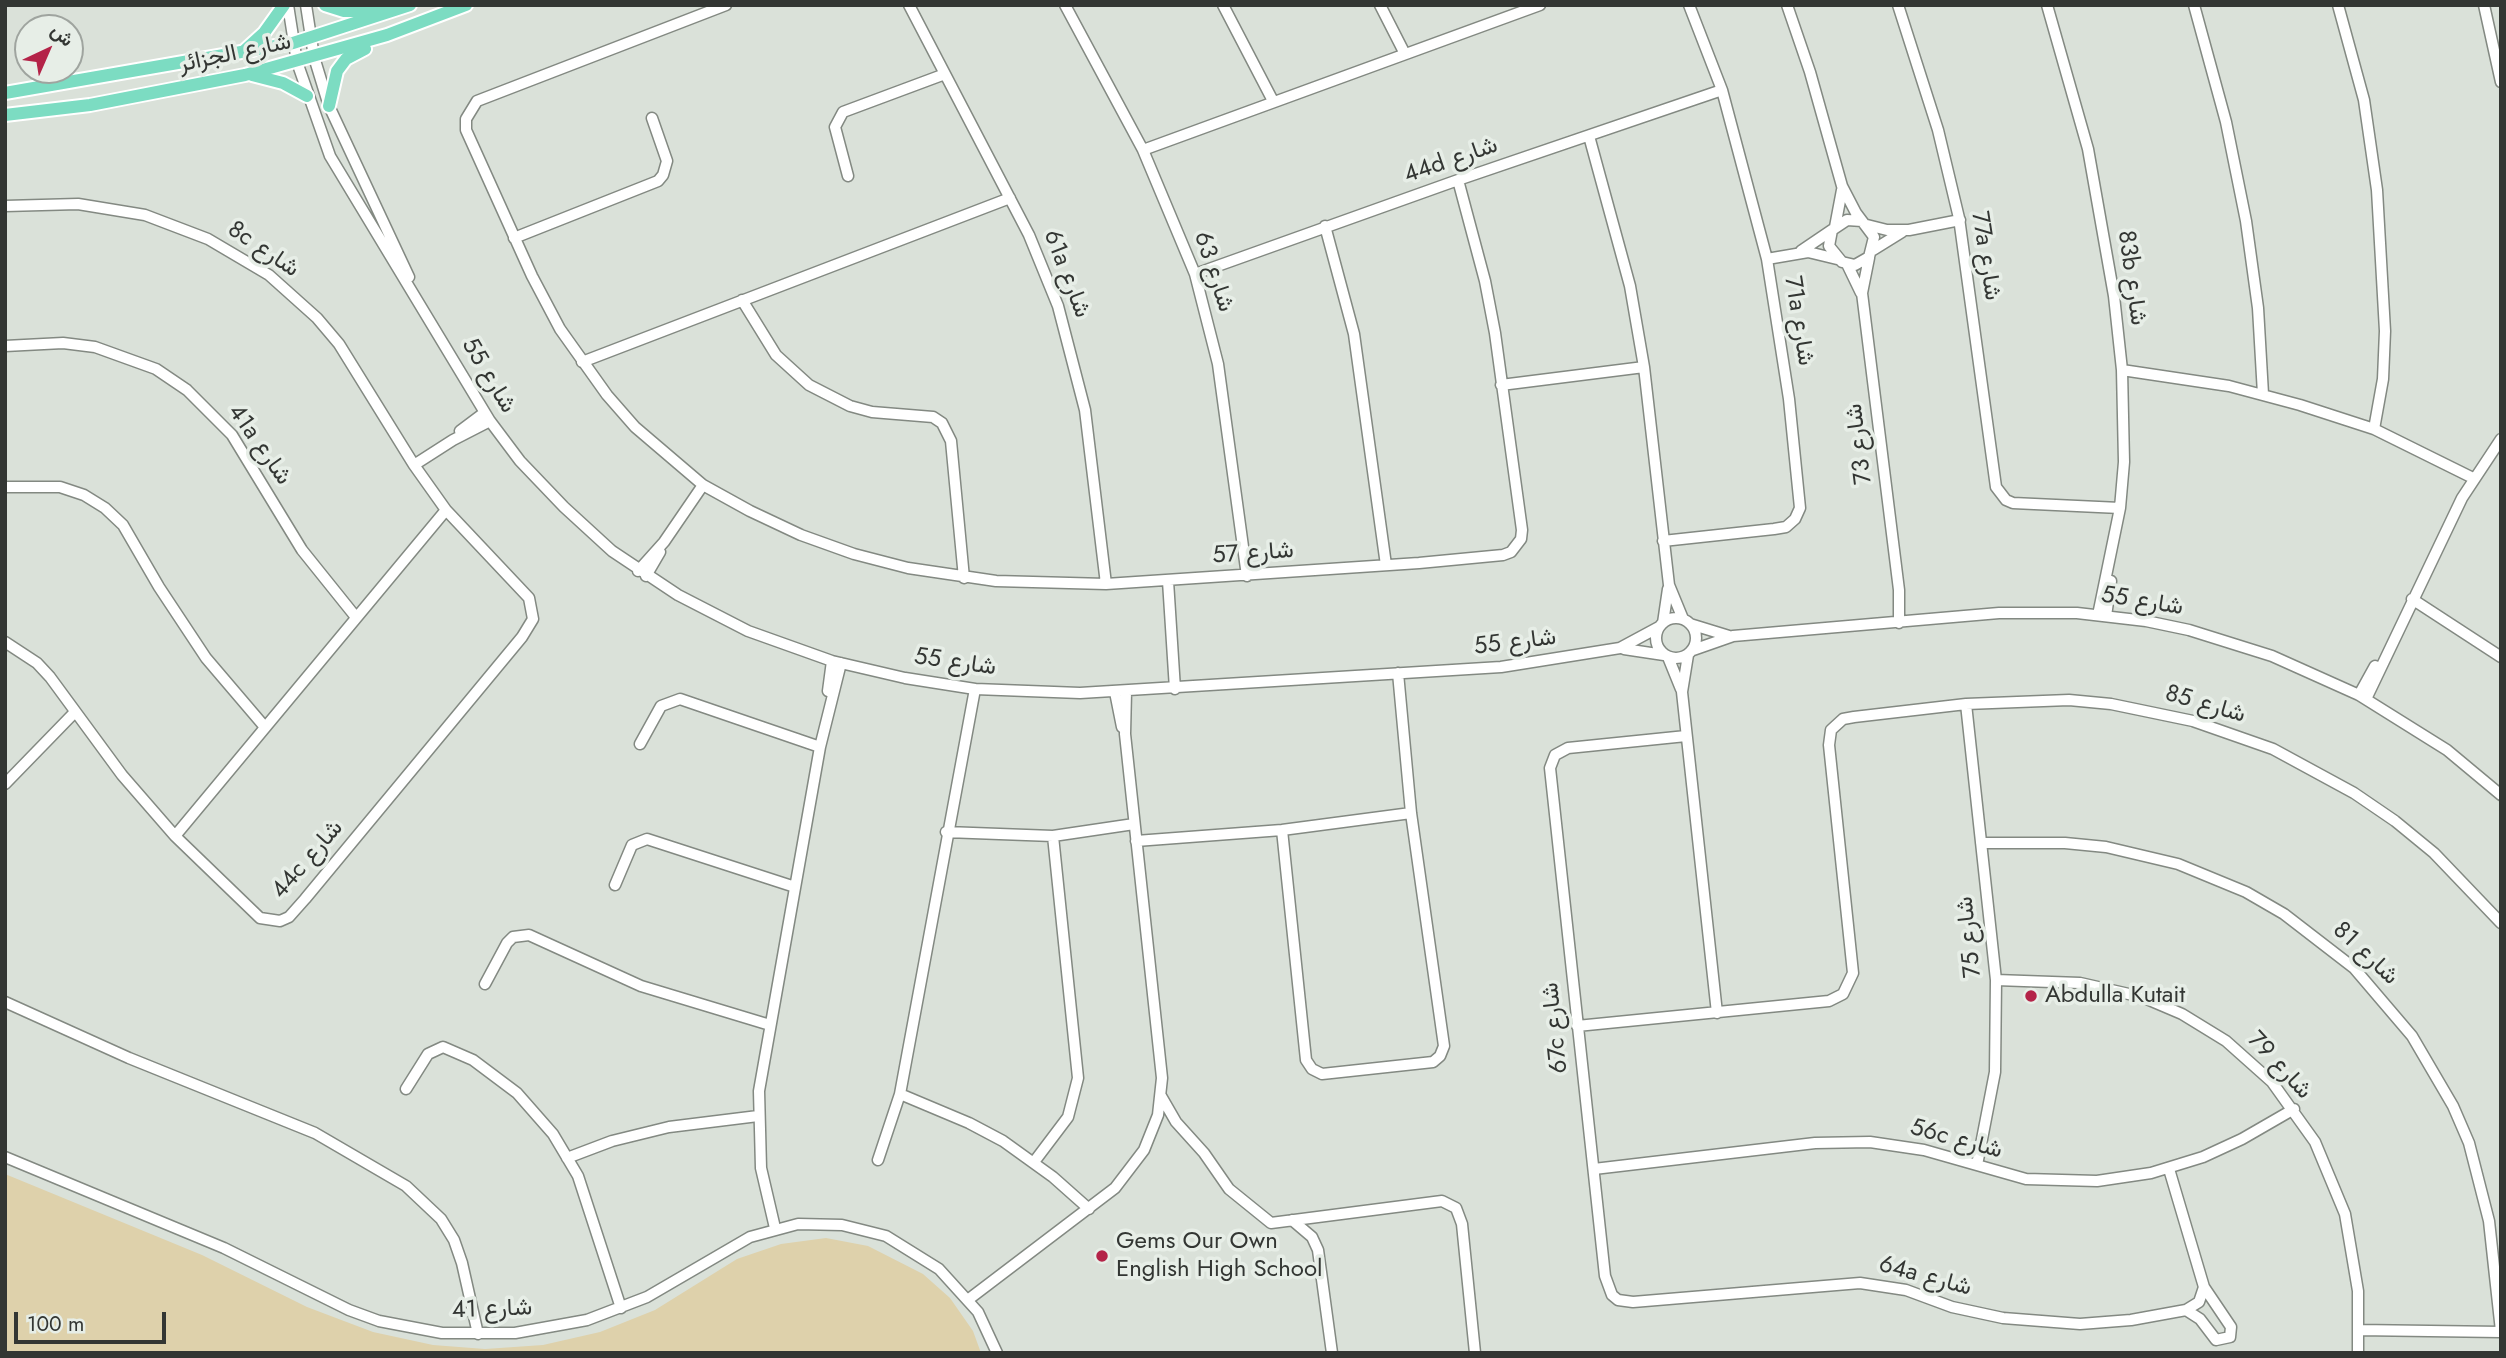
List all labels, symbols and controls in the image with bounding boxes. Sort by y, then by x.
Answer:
north arrow [14,14,84,84]
text: ش [45,17,80,53]
street label: شارع الجزائر [176,28,294,80]
street label: 44d شارع [1400,132,1502,190]
street label: 77a شارع [1964,209,2006,303]
street label: 8c شارع [222,216,304,284]
street label: 61a شارع [1036,226,1096,322]
street label: شارع 63 [1187,228,1239,316]
street label: 83b شارع [2110,229,2152,327]
street label: 71a شارع [1777,274,1819,368]
street label: شارع 55 [454,333,522,419]
street label: 41a شارع [221,399,297,491]
street label: شارع 73 [1841,402,1879,486]
street label: شارع 57 [1211,537,1295,571]
street label: شارع 55 [2099,581,2185,623]
street label: شارع 55 [1472,624,1558,662]
street label: شارع 55 [912,643,998,683]
street label: شارع 85 [2162,680,2248,730]
street label: 44c شارع [266,815,350,905]
street label: شارع 75 [1951,895,1989,979]
street label: شارع 81 [2326,916,2404,992]
street label: 67c شارع [1537,981,1575,1075]
place label: Abdulla Kutait [2045,982,2185,1010]
marker: Abdulla Kutait [2023,988,2039,1004]
street label: شارع 79 [2241,1026,2317,1106]
street label: 56c شارع [1907,1114,2005,1166]
place label: Gems Our Own English High School [1116,1228,1323,1284]
marker: Gems Our Own English High School [1094,1248,1110,1264]
street label: 64a شارع [1875,1251,1975,1303]
street label: شارع 41 [451,1294,533,1326]
scale bar [18,1298,170,1342]
text: 100 m [27,1309,84,1339]

